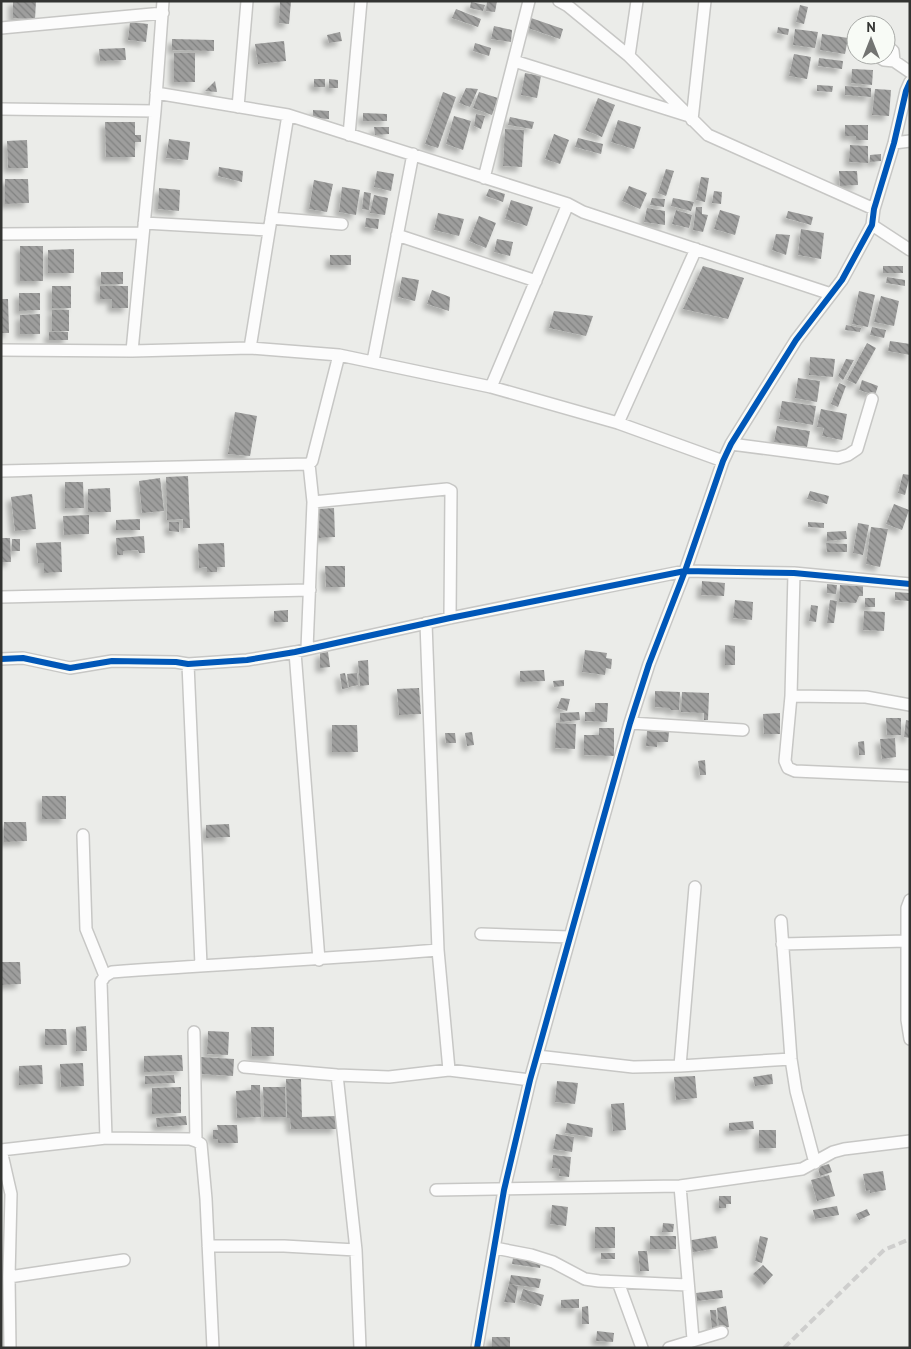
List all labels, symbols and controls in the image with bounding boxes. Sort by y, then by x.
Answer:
north arrow [846,15,896,65]
text: N [866,18,876,36]

